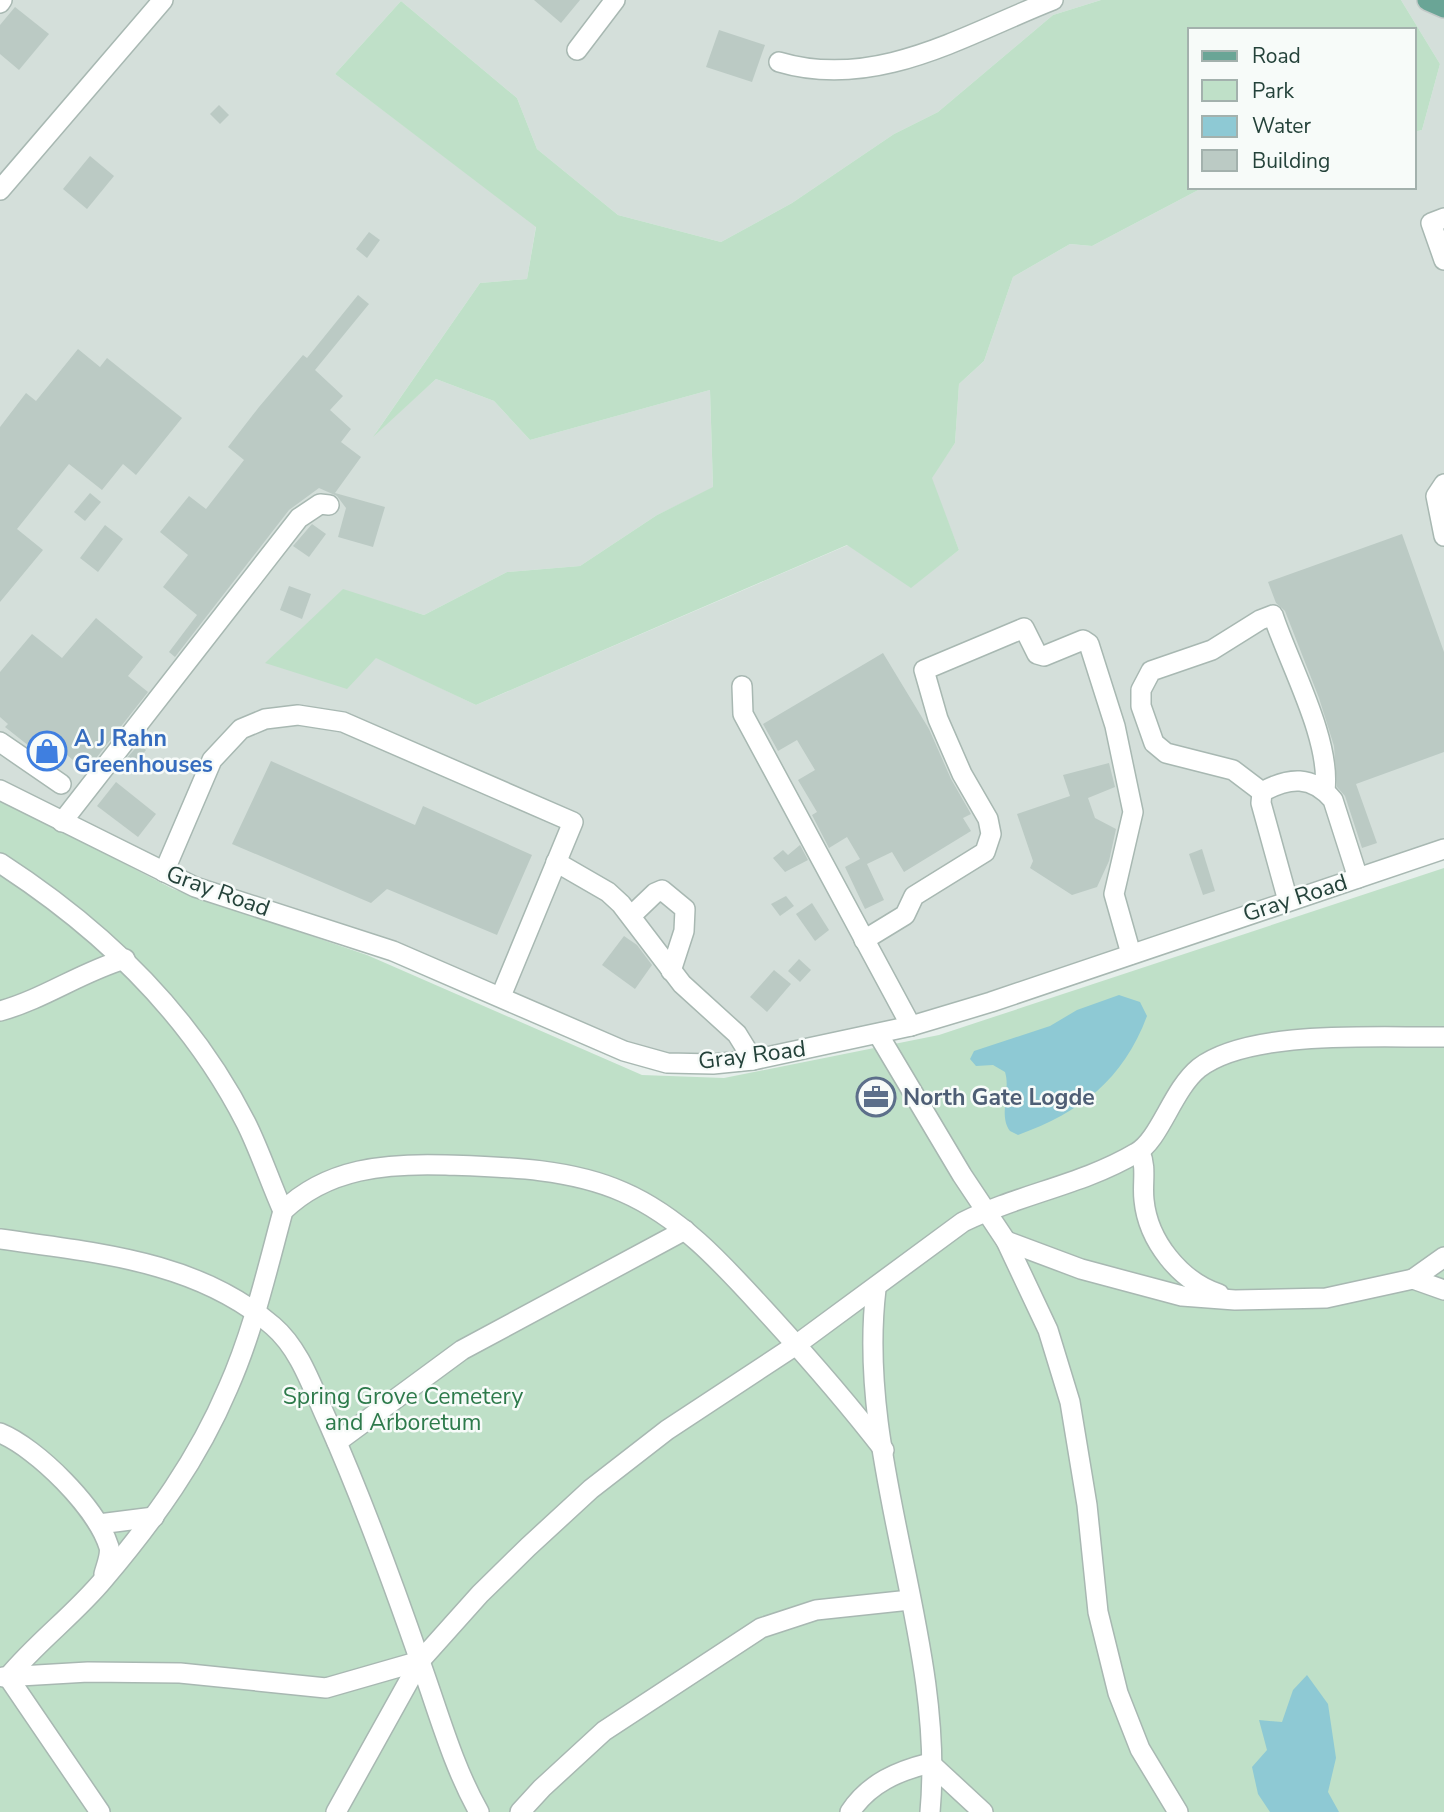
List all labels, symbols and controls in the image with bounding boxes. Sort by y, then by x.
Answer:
legend [1188,28,1416,189]
text: Road [1252,42,1301,70]
text: Park [1252,77,1294,105]
text: Water [1252,112,1311,140]
text: Building [1252,147,1330,175]
place label: A J Rahn Greenhouses [74,723,213,780]
shop icon: A J Rahn Greenhouses [26,730,68,772]
street label: Gray Road [162,858,274,924]
street label: Gray Road [1239,867,1351,929]
street label: Gray Road [696,1033,808,1077]
office icon: North Gate Logde [855,1076,897,1118]
place label: North Gate Logde [903,1082,1095,1113]
park label: Spring Grove Cemetery and Arboretum [283,1381,523,1438]

